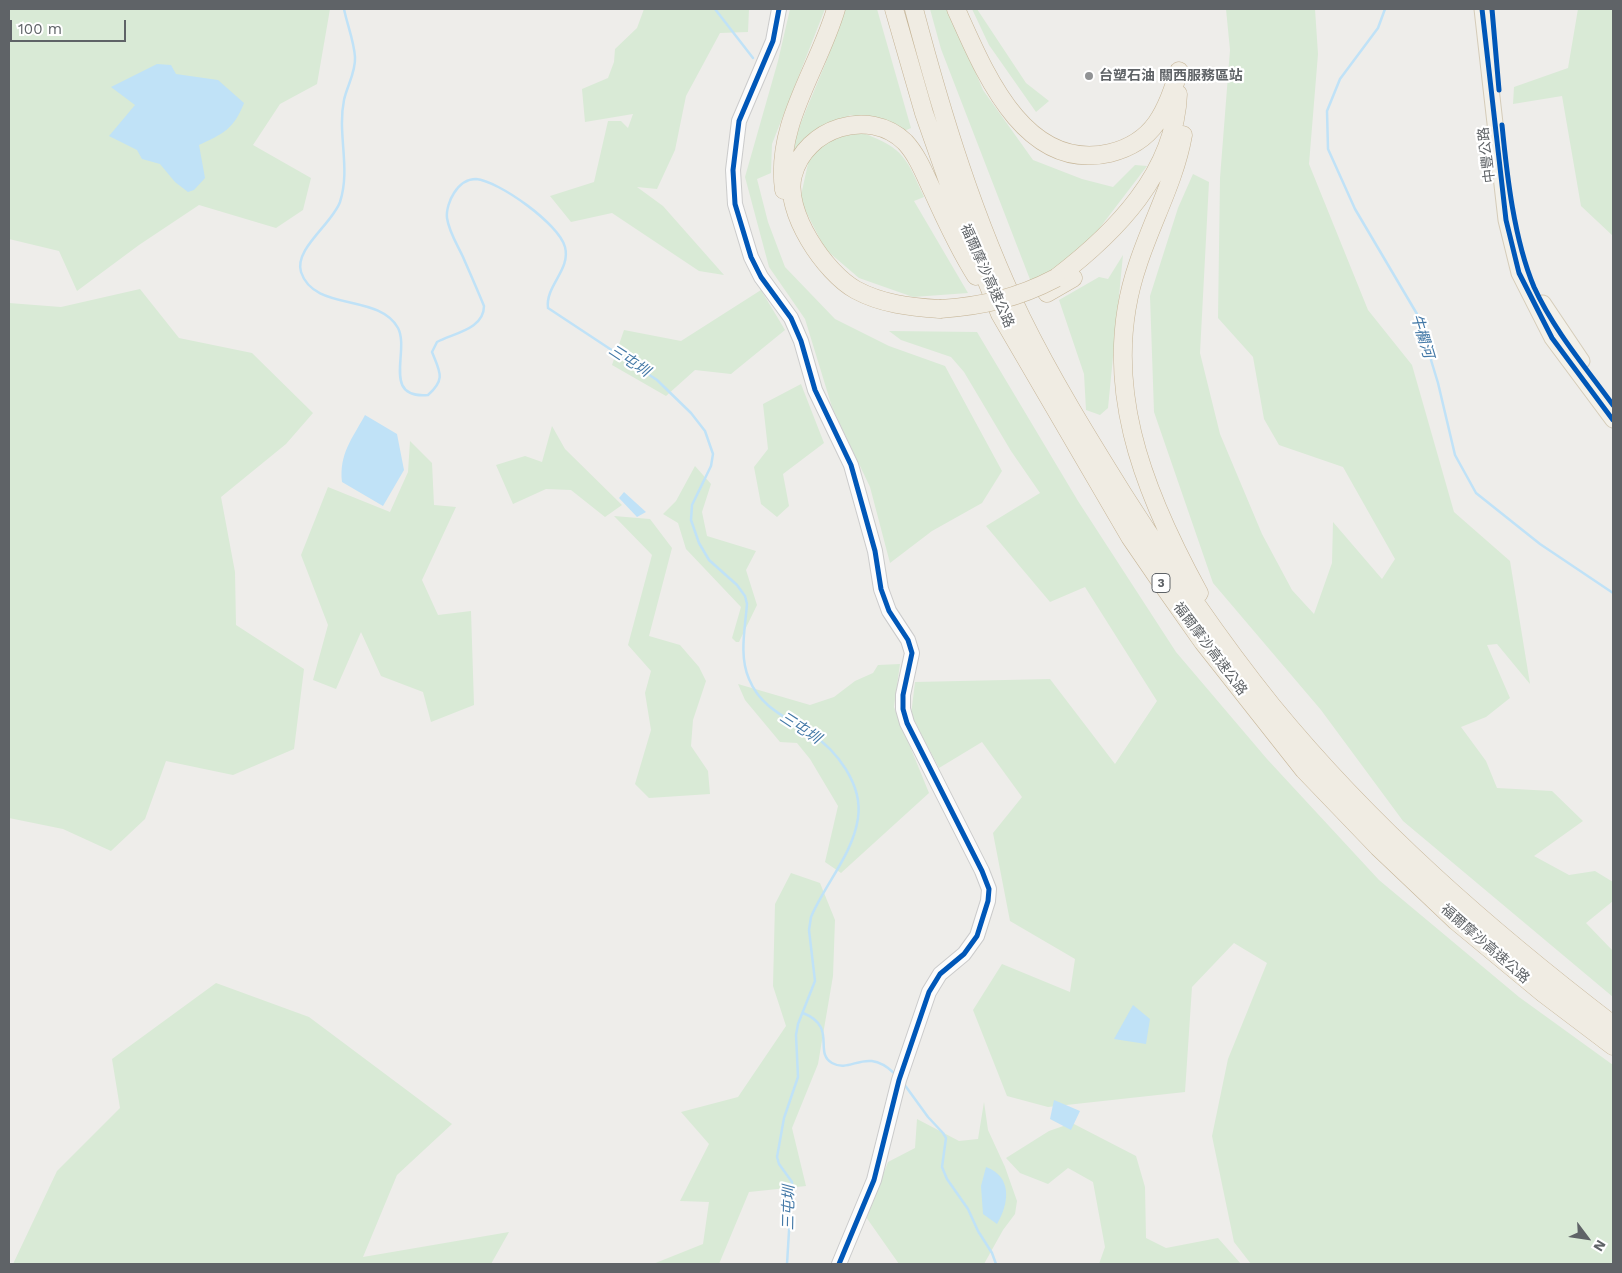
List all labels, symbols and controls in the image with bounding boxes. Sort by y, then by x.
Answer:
scale bar [12,10,129,42]
text: 100 m [18,20,62,38]
place label: 台塑石油 關西服務區站 [1099,68,1243,84]
marker: 台塑石油 關西服務區站 [1083,70,1095,82]
street label: 中豐公路 [1475,126,1499,184]
street label: 福爾摩沙高速公路 [957,221,1017,331]
water label: 牛欄河 [1407,312,1437,360]
water label: 三屯圳 [605,341,653,381]
road number: 3 [1152,574,1170,592]
street label: 福爾摩沙高速公路 [1170,599,1250,699]
water label: 三屯圳 [776,708,824,748]
street label: 福爾摩沙高速公路 [1437,901,1533,987]
water label: 三屯圳 [780,1185,798,1231]
north arrow [1562,1213,1612,1263]
text: N [1590,1237,1609,1254]

